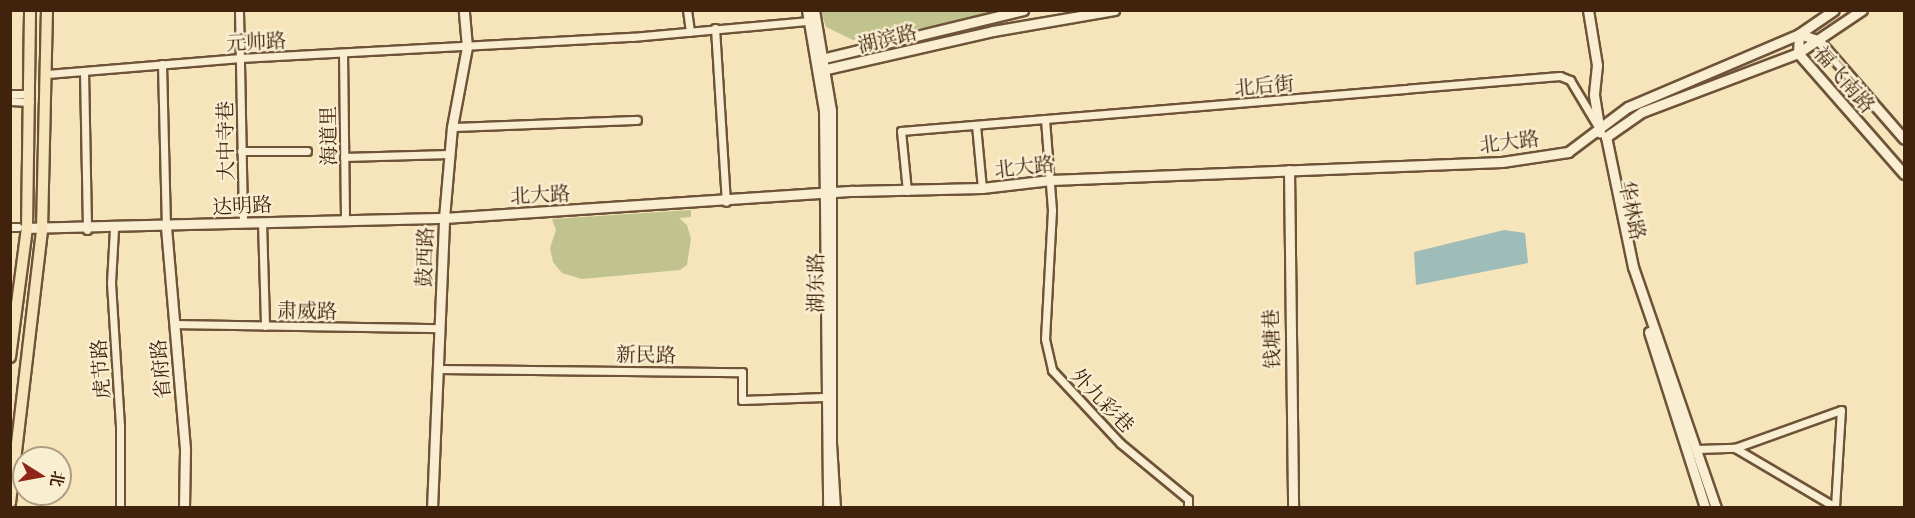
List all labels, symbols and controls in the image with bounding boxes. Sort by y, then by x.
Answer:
street label: 湖滨路 [855,19,919,57]
street label: 元帅路 [225,27,287,55]
street label: 福飞南路 [1810,41,1880,117]
street label: 北后街 [1233,70,1295,100]
street label: 大中寺巷 [212,101,238,181]
street label: 海道里 [315,106,341,166]
street label: 北大路 [1478,125,1540,157]
street label: 北大路 [993,151,1055,181]
street label: 华林路 [1615,178,1651,242]
street label: 北大路 [509,180,571,208]
street label: 达明路 [211,191,273,219]
street label: 鼓西路 [411,227,437,287]
street label: 湖东路 [803,253,827,313]
street label: 肃威路 [277,297,337,323]
street label: 钱塘巷 [1258,309,1284,369]
street label: 虎节路 [86,338,114,400]
street label: 省府路 [145,338,175,400]
street label: 新民路 [616,341,676,367]
street label: 外九彩巷 [1067,363,1139,437]
north arrow [12,446,72,506]
text: 北 [44,469,71,489]

